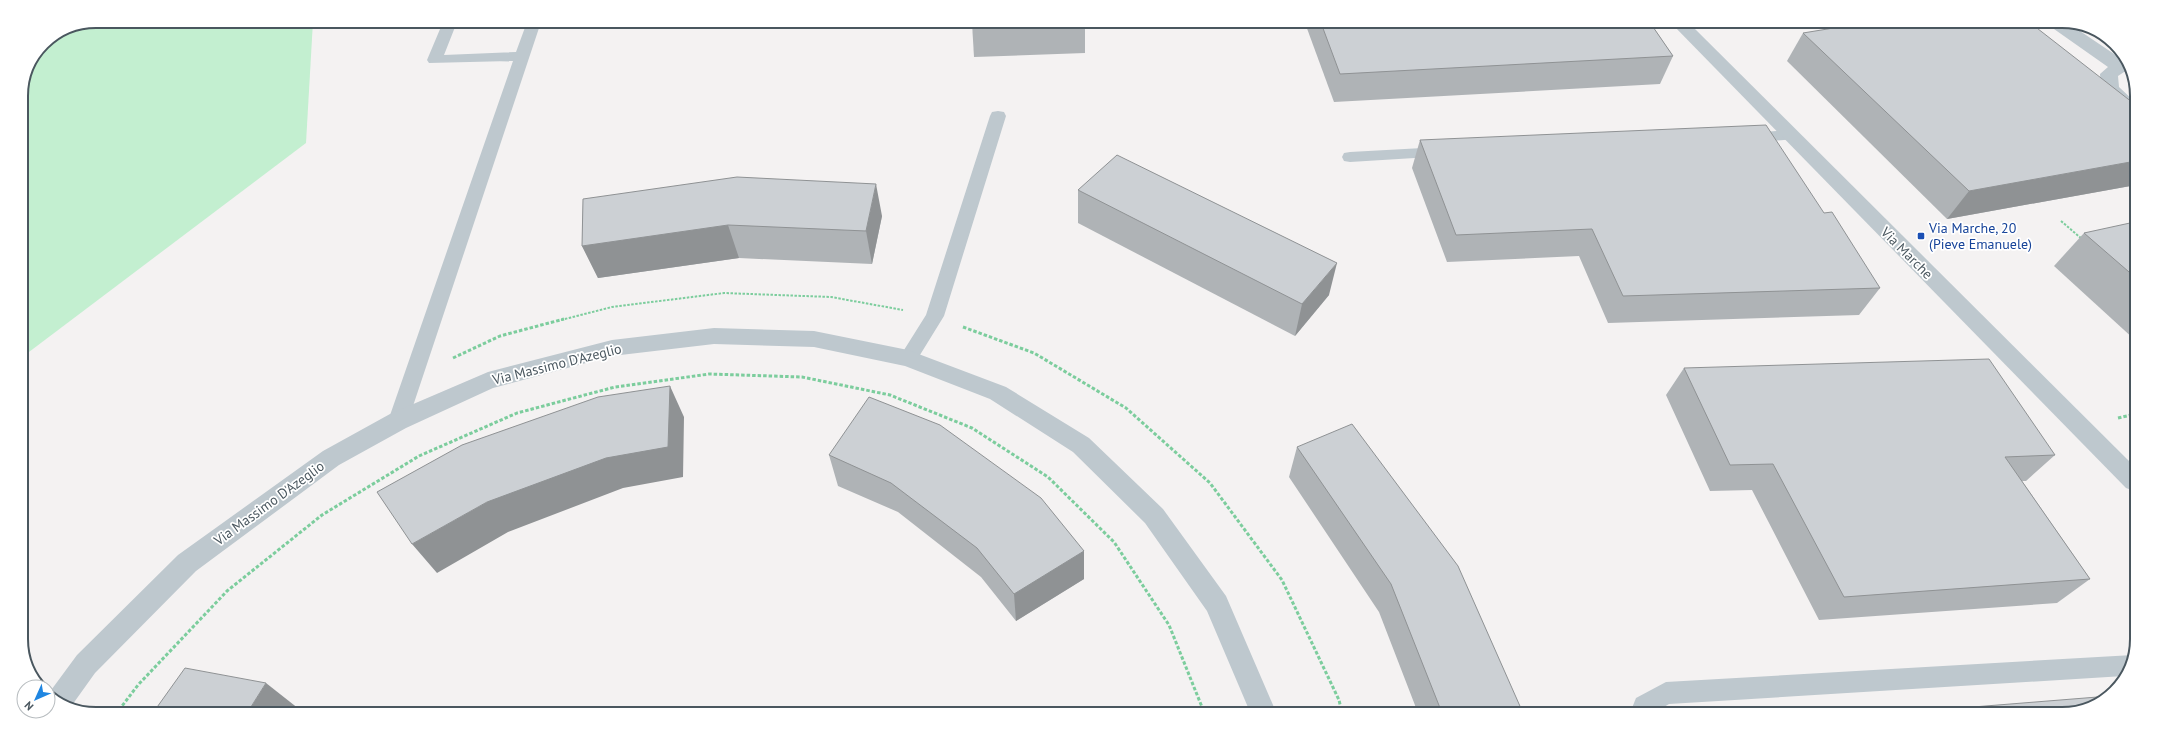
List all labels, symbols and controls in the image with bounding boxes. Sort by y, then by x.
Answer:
place label: Via Marche, 20 (Pieve Emanuele) [1928,219,2032,253]
street label: Via Marche [1877,223,1937,283]
marker: Via Marche, 20 (Pieve Emanuele) [1916,231,1926,241]
street label: Via Massimo D'Azeglio [490,339,623,389]
street label: Via Massimo D'Azeglio [209,457,328,550]
north arrow [16,679,56,719]
text: N [21,699,36,714]

